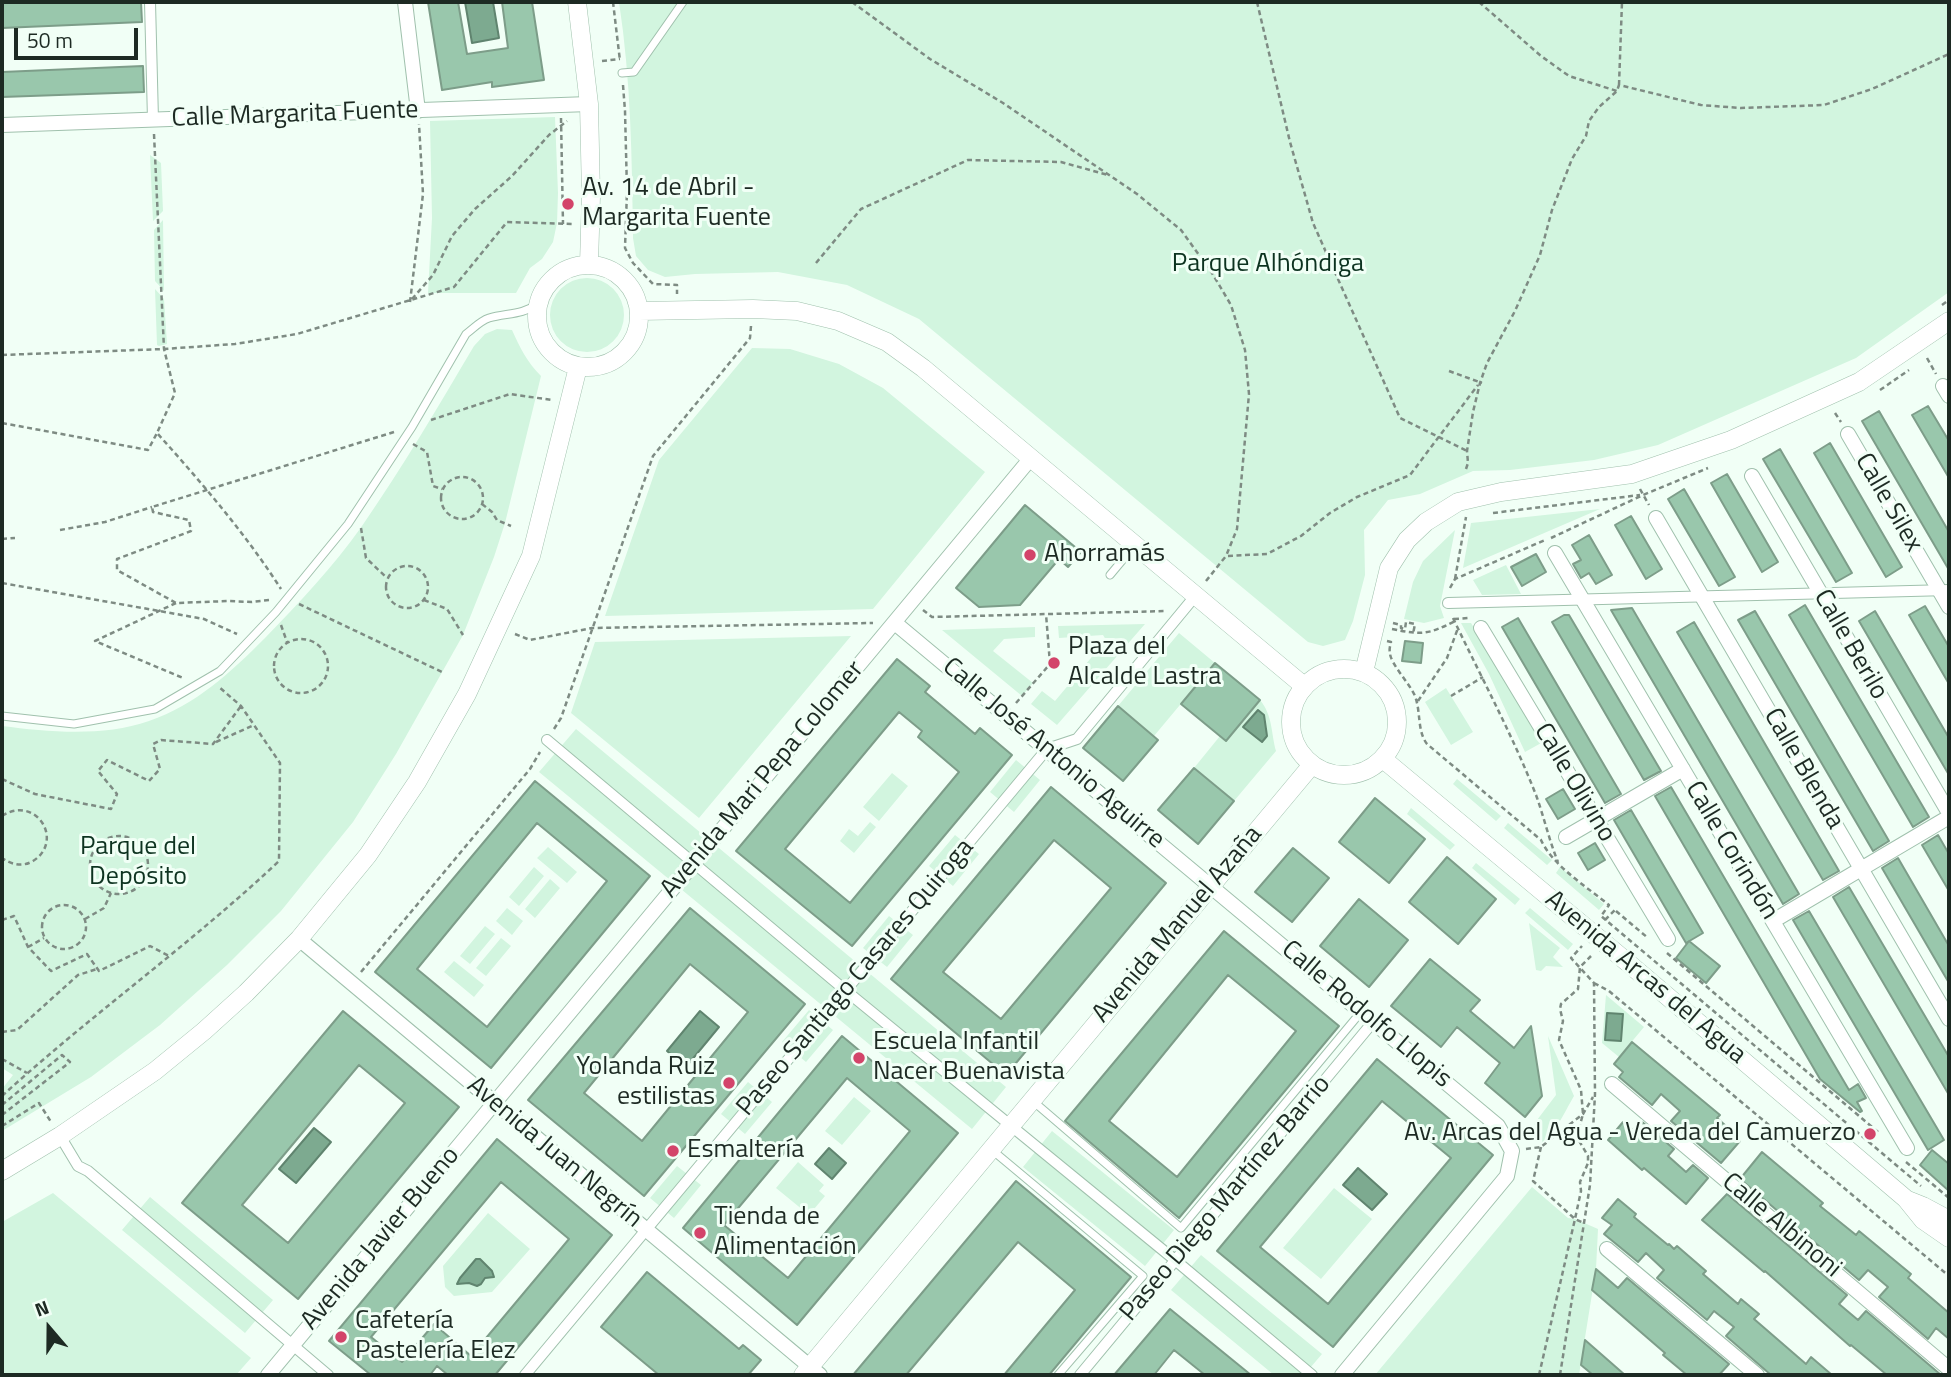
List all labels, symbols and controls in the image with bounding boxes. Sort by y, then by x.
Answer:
scale bar [18,14,142,58]
text: 50 m [27,24,73,56]
street label: Calle Margarita Fuente [171,95,419,135]
place label: Av. 14 de Abril - Margarita Fuente [582,173,771,234]
marker: Av. 14 de Abril - Margarita Fuente [560,196,576,212]
park label: Parque Alhóndiga [1172,249,1364,281]
street label: Calle Silex [1847,448,1929,558]
place label: Ahorramás [1044,539,1165,571]
marker: Ahorramás [1022,547,1038,563]
street label: Calle Berilo [1806,585,1894,705]
place label: Plaza del Alcalde Lastra [1068,632,1221,694]
street label: Calle José Antonio Aguirre [936,652,1170,856]
street label: Avenida Mari Pepa Colomer [655,655,871,905]
marker: Plaza del Alcalde Lastra [1046,655,1062,671]
street label: Calle Blenda [1756,703,1850,835]
street label: Calle Olivino [1526,718,1622,848]
street label: Calle Corindón [1678,776,1784,926]
street label: Avenida Manuel Azaña [1087,820,1269,1030]
park label: Parque del Depósito [80,832,196,894]
street label: Paseo Santiago Casares Quiroga [731,833,981,1123]
street label: Avenida Arcas del Agua [1538,885,1752,1071]
street label: Calle Rodolfo Llopis [1275,935,1457,1095]
place label: Escuela Infantil Nacer Buenavista [873,1027,1065,1088]
marker: Escuela Infantil Nacer Buenavista [851,1050,867,1066]
place label: Yolanda Ruiz estilistas [576,1052,715,1114]
street label: Paseo Diego Martínez Barrio [1114,1070,1338,1328]
street label: Avenida Juan Negrín [460,1071,648,1235]
marker: Yolanda Ruiz estilistas [721,1075,737,1091]
place label: Av. Arcas del Agua - Vereda del Camuerzo [1404,1118,1856,1150]
marker: Av. Arcas del Agua - Vereda del Camuerzo [1862,1126,1878,1142]
place label: Esmaltería [687,1135,804,1167]
street label: Avenida Javier Bueno [295,1141,467,1337]
marker: Esmaltería [665,1143,681,1159]
street label: Calle Albinoni [1715,1167,1847,1285]
place label: Tienda de Alimentación [714,1202,857,1264]
marker: Tienda de Alimentación [692,1225,708,1241]
text: N [30,1292,53,1324]
north arrow [14,1293,84,1363]
place label: Cafetería Pastelería Elez [355,1306,516,1368]
marker: Cafetería Pastelería Elez [333,1329,349,1345]

